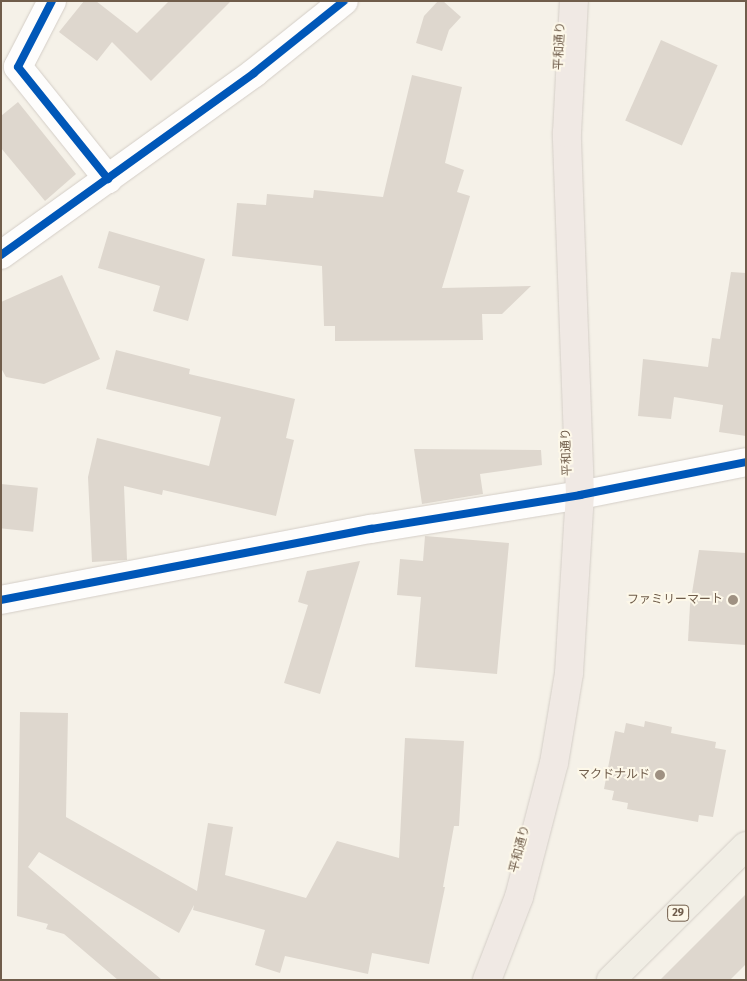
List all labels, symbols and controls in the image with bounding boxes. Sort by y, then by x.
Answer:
street label: 平和通り [552,22,568,70]
street label: 平和通り [559,428,575,476]
place label: ファミリーマート [627,593,723,607]
marker: ファミリーマート [727,594,739,606]
place label: マクドナルド [578,768,650,782]
marker: マクドナルド [654,769,666,781]
street label: 平和通り [507,824,533,874]
road number: 29 [667,904,689,921]

